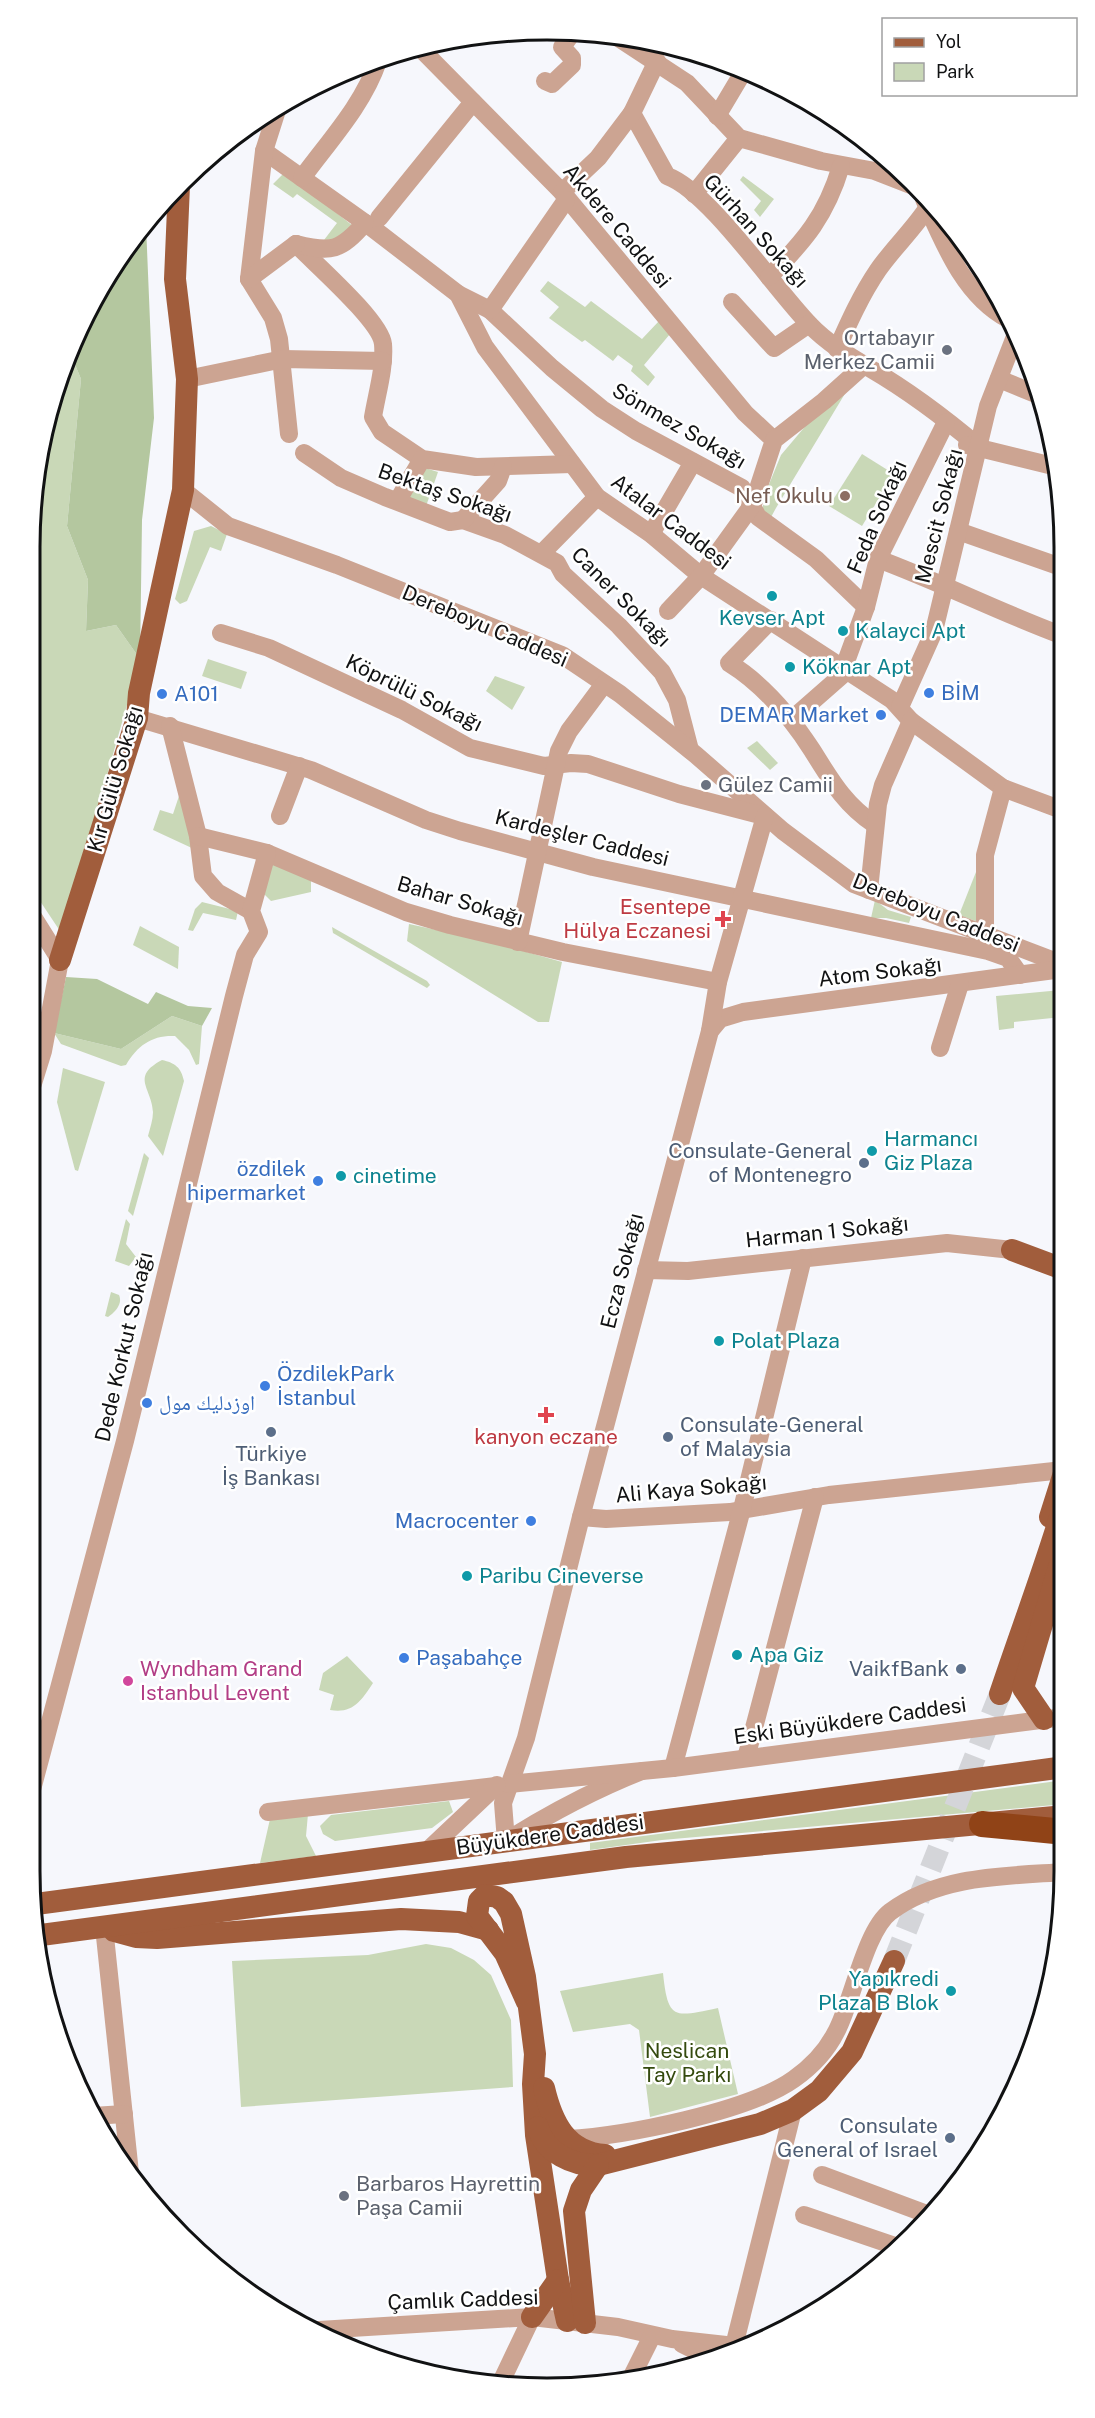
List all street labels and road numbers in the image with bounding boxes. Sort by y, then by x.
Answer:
street label: Akdere Caddesi [558,159,677,293]
street label: Gürhan Sokağı [699,169,814,293]
street label: Sönmez Sokağı [608,377,751,474]
street label: Mescit Sokağı [910,446,967,586]
street label: Feda Sokağı [841,456,912,577]
street label: Bektaş Sokağı [375,458,515,527]
street label: Atalar Caddesi [607,468,736,575]
street label: Caner Sokağı [566,542,676,652]
street label: Dereboyu Caddesi [398,579,572,672]
street label: Köprülü Sokağı [342,649,487,736]
street label: Kır Gülü Sokağı [82,703,147,855]
street label: Kardeşler Caddesi [493,804,672,871]
street label: Dereboyu Caddesi [849,868,1023,957]
street label: Bahar Sokağı [394,871,526,930]
street label: Atom Sokağı [817,952,943,991]
street label: Ecza Sokağı [595,1211,648,1331]
street label: Harman 1 Sokağı [744,1211,910,1252]
street label: Dede Korkut Sokağı [90,1250,158,1444]
street label: Ali Kaya Sokağı [614,1469,768,1508]
street label: Eski Büyükdere Caddesi [732,1692,968,1749]
street label: Büyükdere Caddesi [455,1809,645,1860]
street label: Çamlık Caddesi [387,2284,539,2315]

